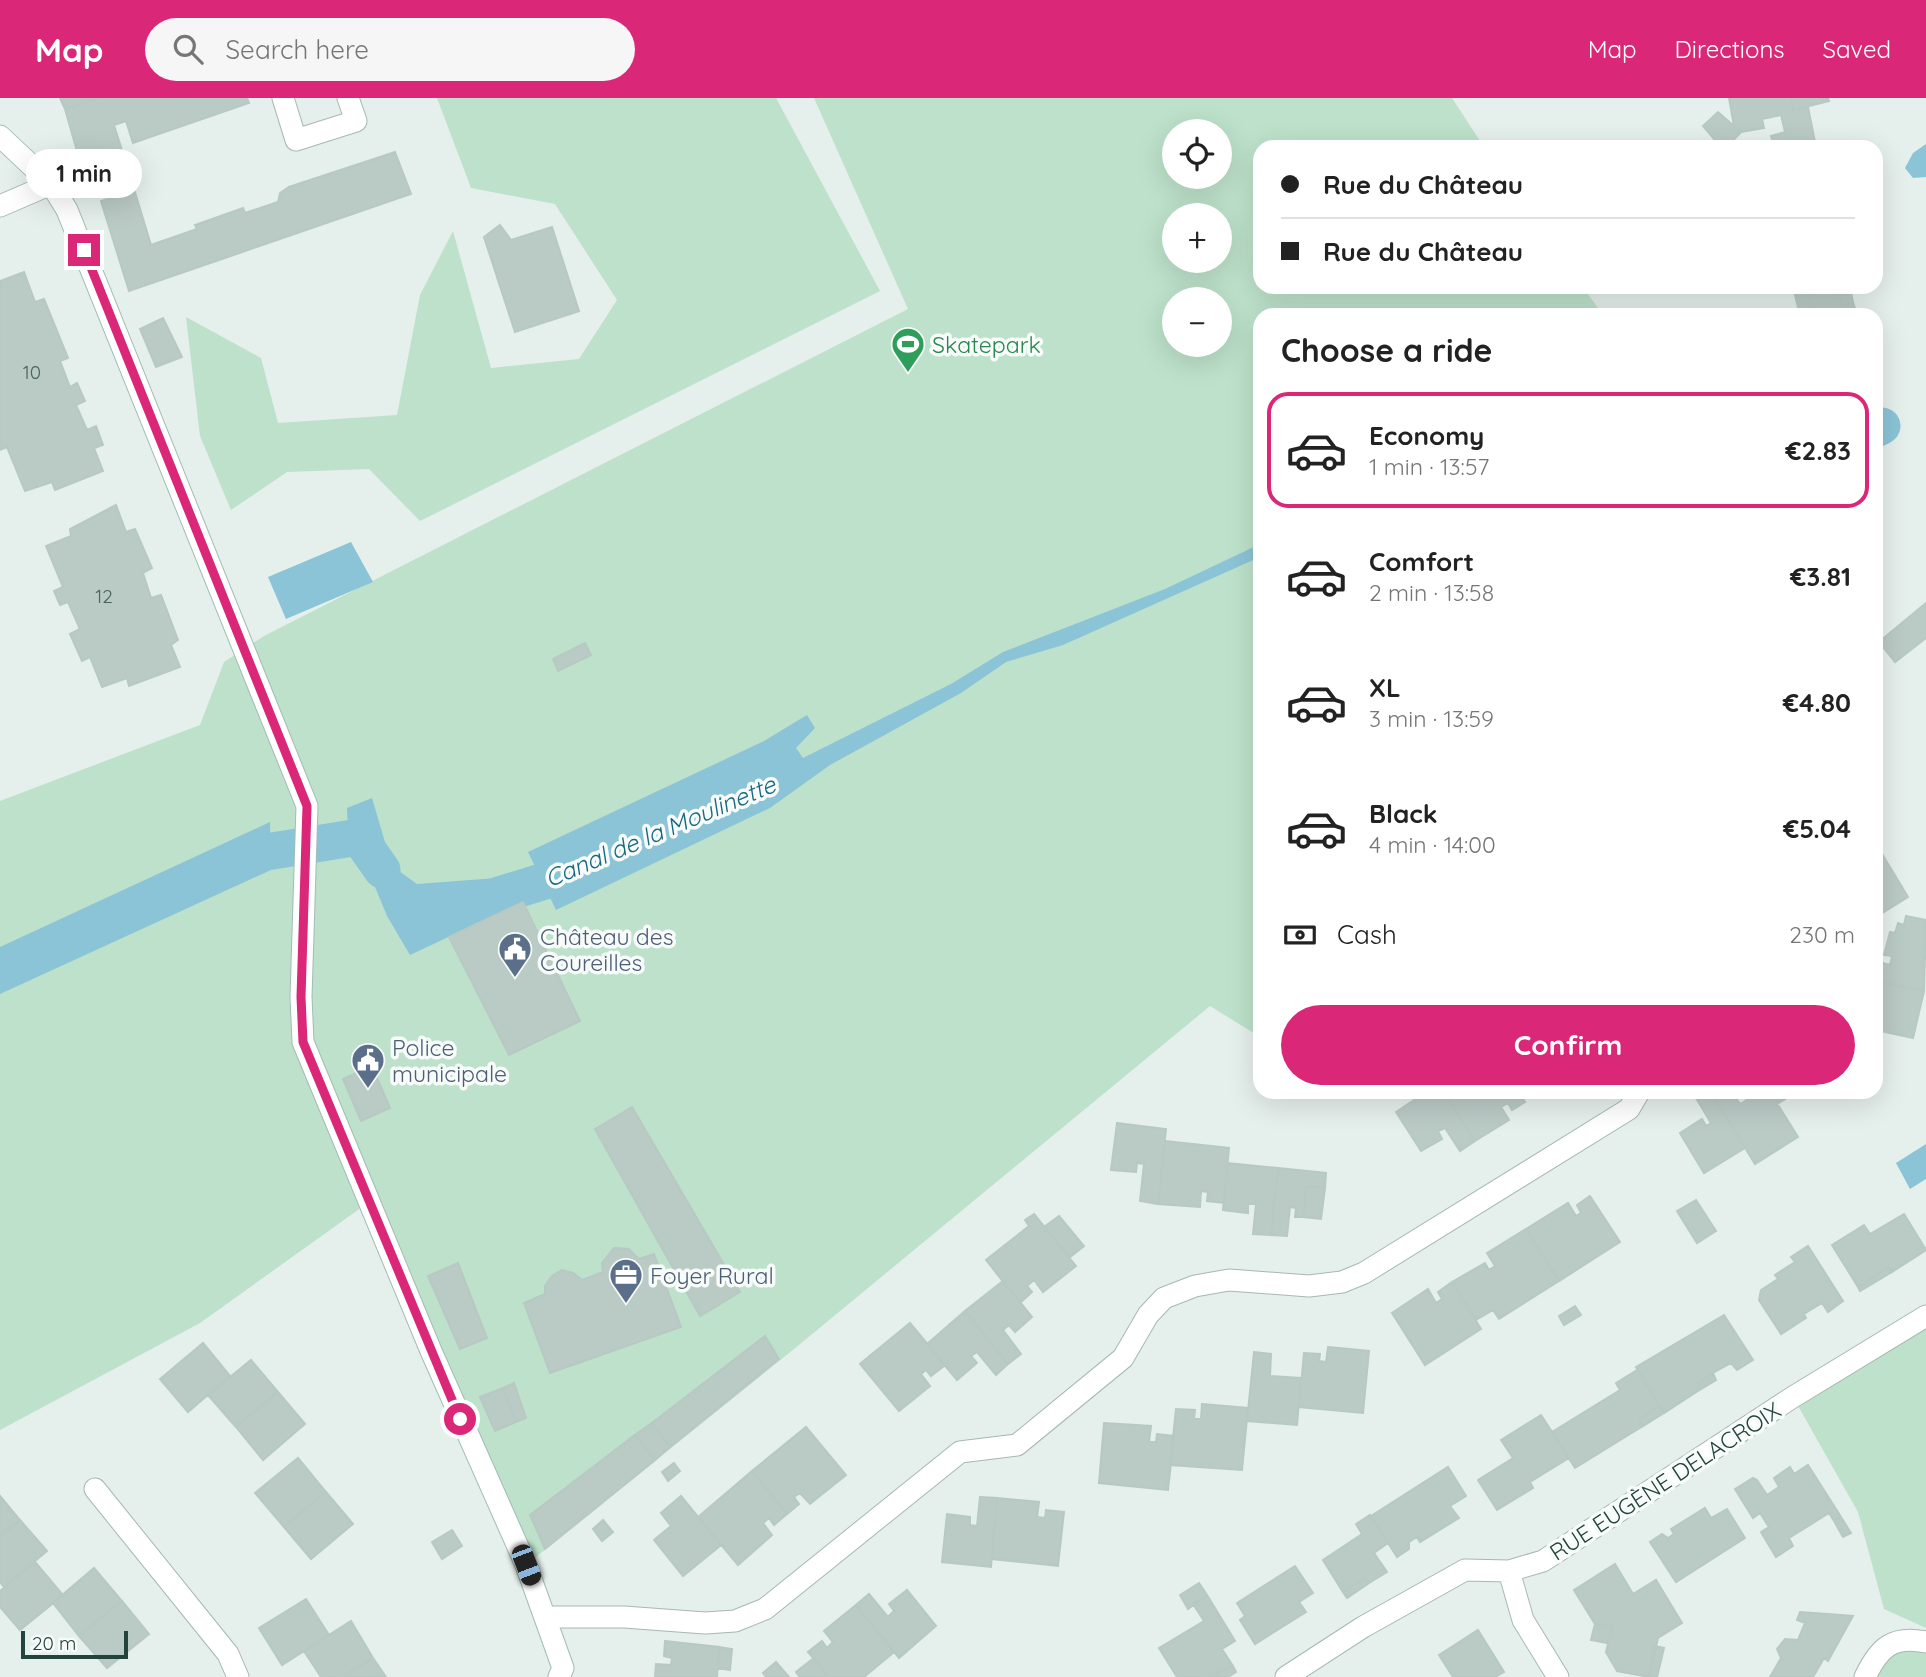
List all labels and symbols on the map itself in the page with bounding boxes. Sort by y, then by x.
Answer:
callout: 1 min [26,149,142,198]
route end [68,234,100,266]
sports icon: Skatepark [889,325,927,374]
place label: Skatepark [932,330,1041,359]
house number: 10 [23,360,41,384]
house number: 12 [95,584,113,608]
water label: Canal de la Moulinette [540,768,781,893]
place label: Château des Coureilles [540,922,674,977]
public building icon: Château des Coureilles [496,930,534,979]
place label: Police municipale [392,1033,507,1088]
public building icon: Police municipale [349,1041,387,1090]
office icon: Foyer Rural [607,1256,645,1305]
place label: Foyer Rural [650,1261,774,1290]
street label: RUE EUGÈNE DELACROIX [1544,1395,1786,1567]
route start [444,1403,476,1435]
car [509,1542,544,1588]
scale bar [21,1628,128,1660]

